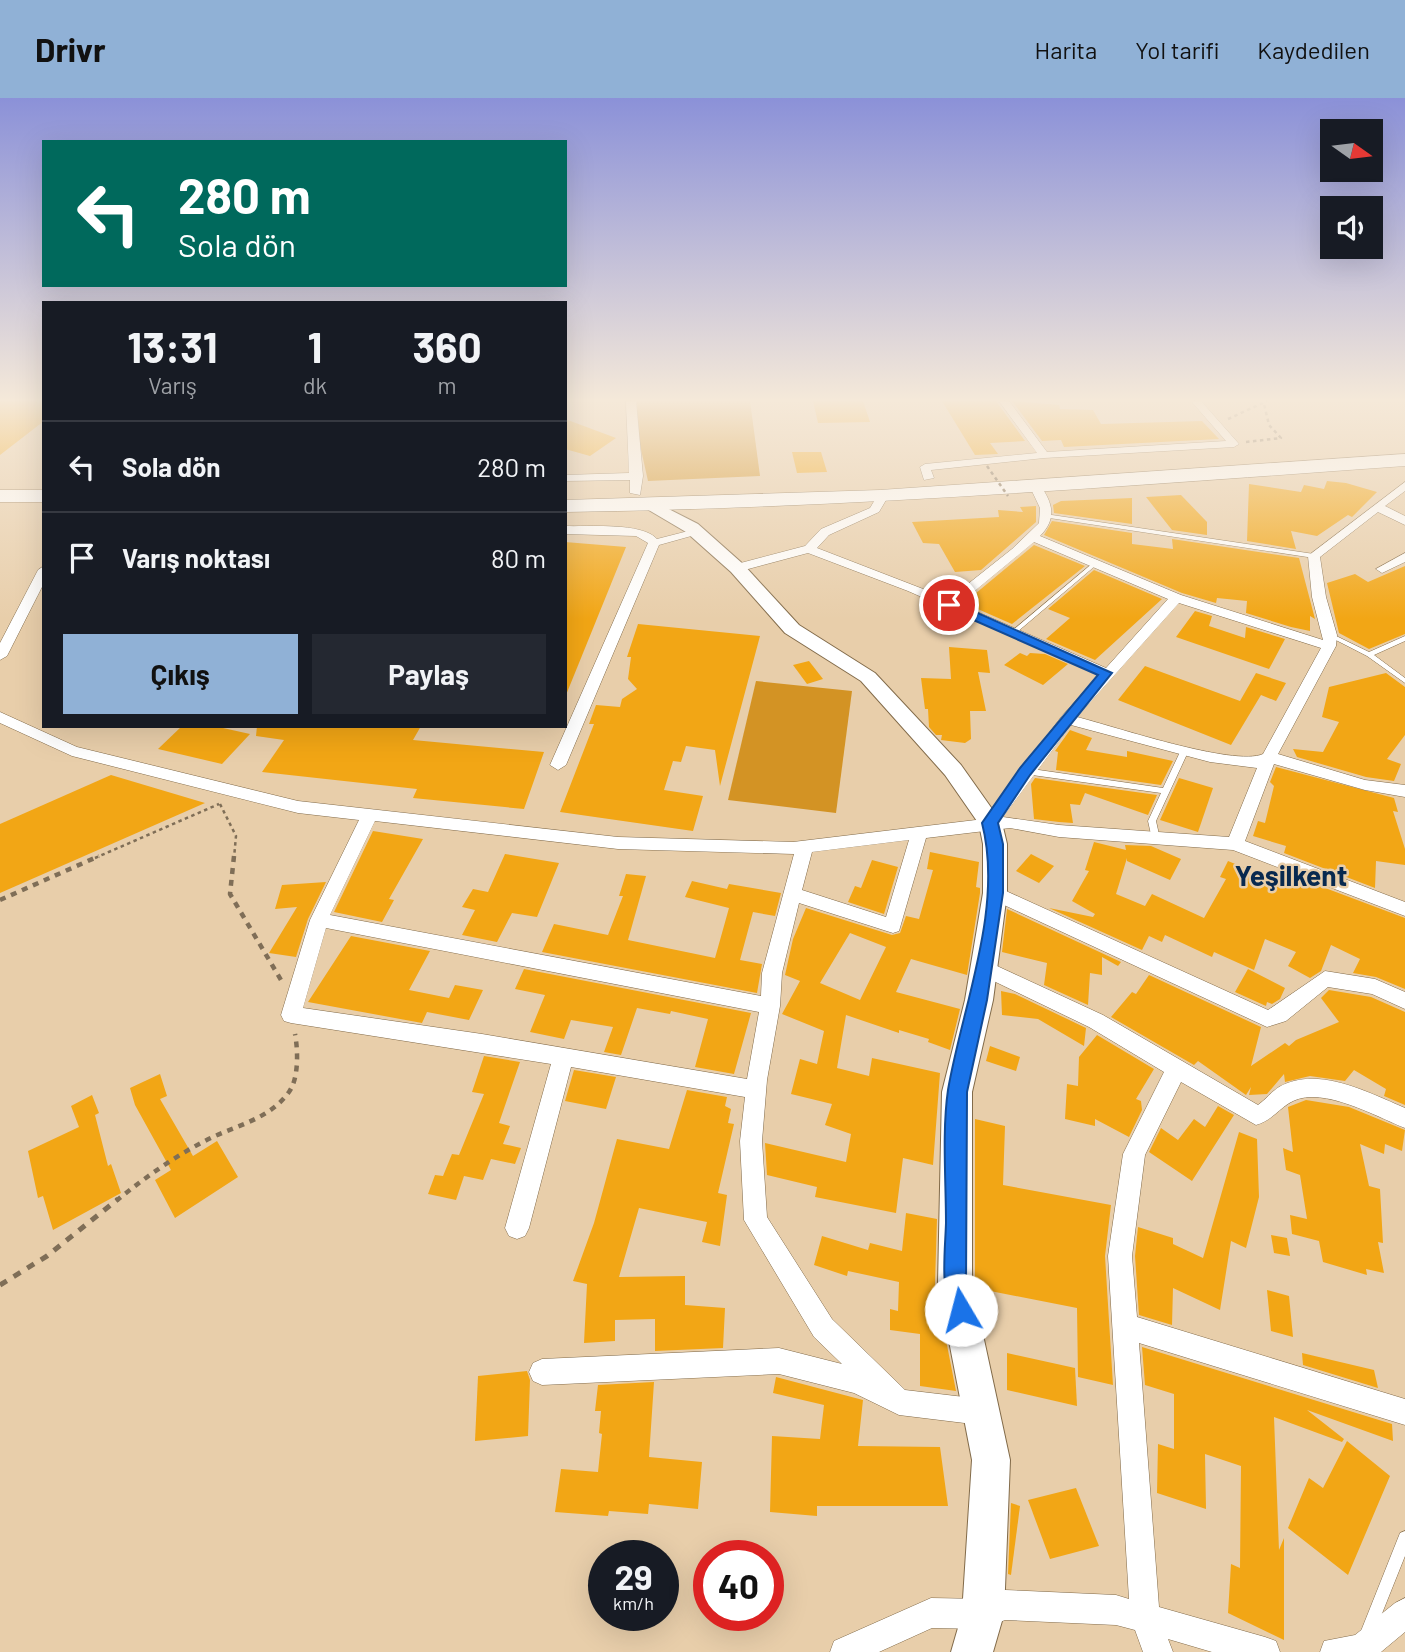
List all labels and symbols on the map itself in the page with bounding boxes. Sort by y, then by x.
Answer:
north arrow [1320,119,1382,182]
pin [919,575,979,635]
district label: Yeşilkent [1235,858,1347,892]
position arrow [924,1273,998,1347]
speed limit sign: 40 [693,1540,784,1631]

